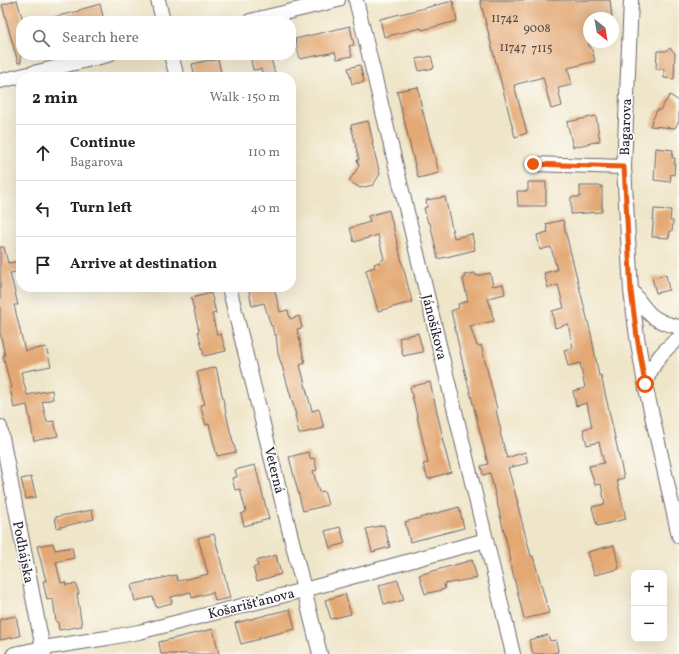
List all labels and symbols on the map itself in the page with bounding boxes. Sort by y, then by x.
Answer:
house number: 11742 [491,11,519,27]
north arrow [583,12,619,48]
house number: 9008 [523,21,551,37]
house number: 11747 [500,40,527,56]
house number: 7115 [532,41,553,57]
street label: Bagarova [616,98,637,156]
route end [524,155,542,173]
street label: Jánošíkova [416,293,451,362]
route start [636,375,654,393]
street label: Veterná [259,445,289,496]
street label: Podhájska [7,520,38,585]
street label: Košarišťanova [206,584,297,624]

